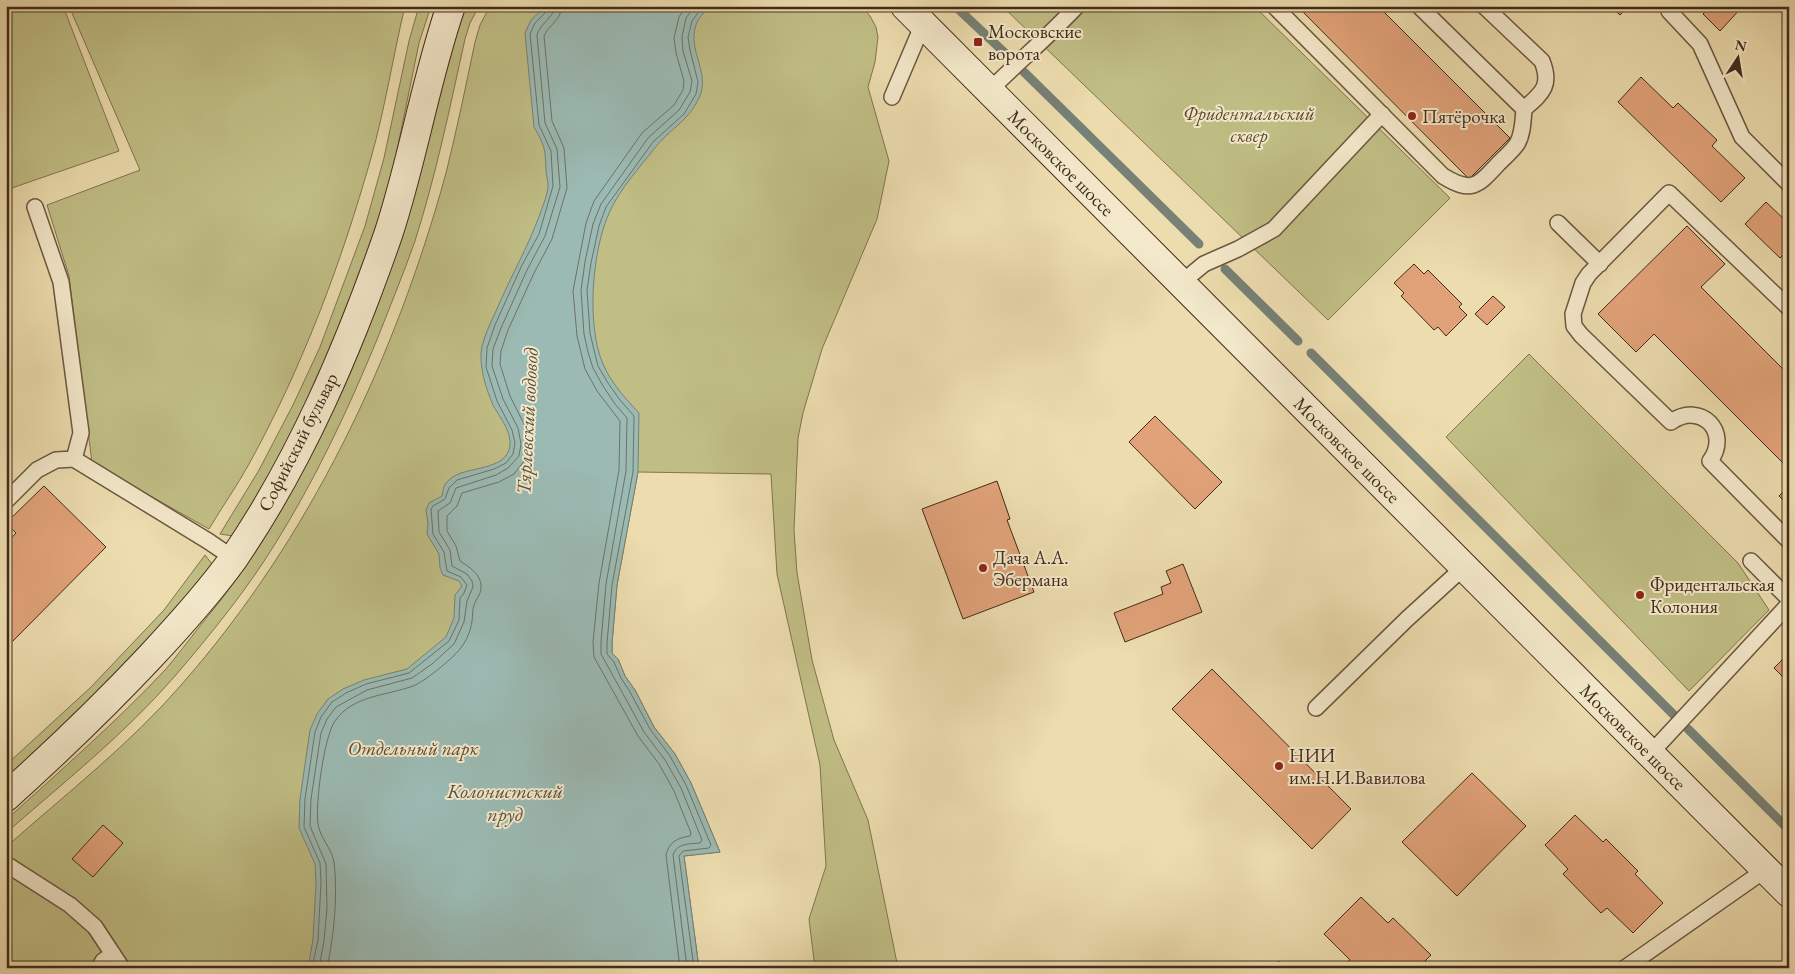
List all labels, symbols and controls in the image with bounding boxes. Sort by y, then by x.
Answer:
place label: Московские ворота [988,19,1082,66]
north arrow [1712,32,1762,82]
text: N [1733,35,1749,55]
marker: Московские ворота [972,36,984,48]
park label: Фридентальский сквер [1183,101,1315,148]
street label: Московское шоссе [1002,104,1120,222]
place label: Пятёрочка [1422,104,1506,129]
marker: Пятёрочка [1406,110,1418,122]
water label: Тярлевский водовод [510,347,544,495]
street label: Софийский бульвар [252,368,344,516]
street label: Московское шоссе [1288,391,1406,509]
place label: Дача А.А. Эбермана [993,545,1069,592]
marker: Дача А.А. Эбермана [977,562,989,574]
place label: Фридентальская Колония [1650,572,1775,619]
marker: Фридентальская Колония [1634,589,1646,601]
street label: Московское шоссе [1574,678,1692,796]
park label: Отдельный парк [348,736,479,761]
place label: НИИ им.Н.И.Вавилова [1289,743,1426,790]
marker: НИИ им.Н.И.Вавилова [1273,760,1285,772]
water label: Колонистский пруд [446,778,563,827]

